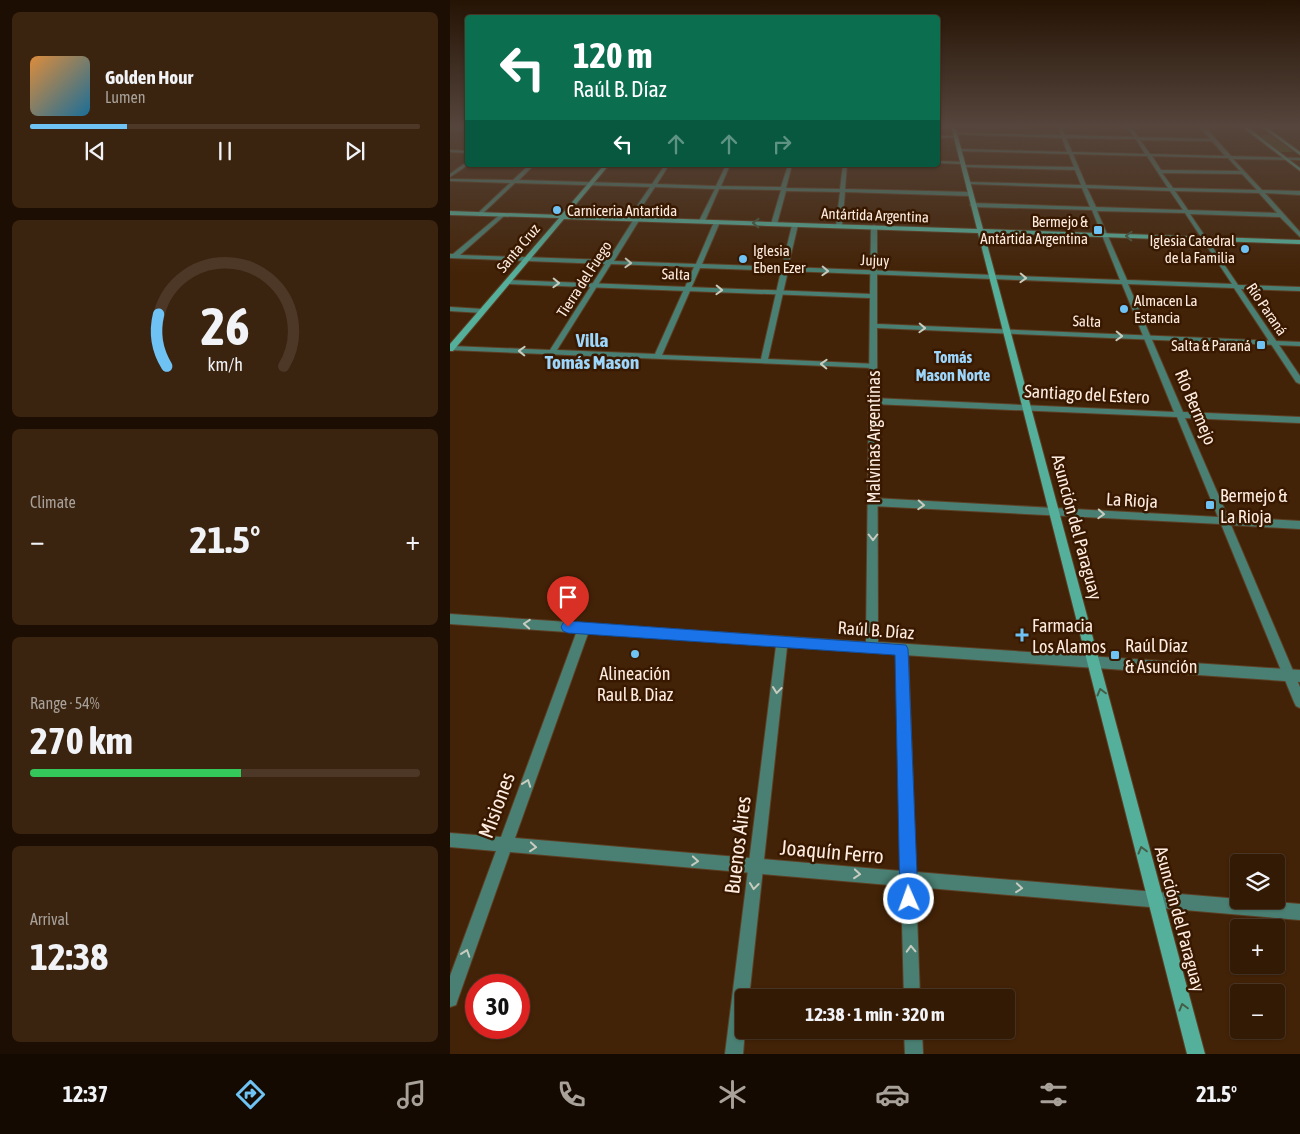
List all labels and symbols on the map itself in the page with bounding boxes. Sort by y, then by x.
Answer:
place label: Carniceria Antartida [567,202,677,219]
marker: Carniceria Antartida [551,204,563,216]
street label: Antártida Argentina [821,205,929,225]
place label: Bermejo & Antártida Argentina [980,213,1088,247]
one-way arrow [752,218,760,228]
street label: Santa Cruz [493,220,543,276]
marker: Bermejo & Antártida Argentina [1092,224,1104,236]
one-way arrow [1125,230,1133,241]
place label: Iglesia Catedral de la Familia [1149,232,1235,266]
street label: Tierra del Fuego [553,238,615,320]
place label: Iglesia Eben Ezer [753,242,806,276]
marker: Iglesia Catedral de la Familia [1239,243,1251,255]
street label: Jujuy [860,251,890,269]
marker: Iglesia Eben Ezer [737,253,749,265]
one-way arrow [624,258,632,269]
street label: Salta [661,265,691,283]
one-way arrow [821,265,829,276]
one-way arrow [1019,273,1027,283]
one-way arrow [553,278,561,289]
street label: Río Paraná [1243,280,1291,338]
one-way arrow [715,284,723,295]
place label: Almacen La Estancia [1134,292,1198,326]
marker: Almacen La Estancia [1118,303,1130,315]
street label: Salta [1072,312,1102,330]
one-way arrow [918,323,926,334]
district label: Villa Tomás Mason [545,329,639,373]
one-way arrow [1116,331,1124,342]
place label: Salta & Paraná [1171,337,1251,354]
marker: Salta & Paraná [1255,339,1267,351]
one-way arrow [518,345,526,356]
district label: Tomás Mason Norte [916,348,990,384]
one-way arrow [820,358,828,369]
street label: Río Bermejo [1171,366,1221,448]
street label: Malvinas Argentinas [863,370,884,504]
street label: Santiago del Estero [1024,380,1150,408]
street label: Asunción del Paraguay [1048,452,1106,602]
place label: Bermejo & La Rioja [1220,485,1288,527]
street label: La Rioja [1106,488,1158,512]
one-way arrow [918,499,926,510]
marker: Bermejo & La Rioja [1204,499,1216,511]
one-way arrow [1097,509,1105,520]
one-way arrow [868,534,878,541]
pin [547,576,589,627]
place label: Farmacia Los Alamos [1032,615,1106,657]
street label: Raúl B. Díaz [837,617,915,643]
one-way arrow [523,619,531,630]
marker: Farmacia Los Alamos [1016,629,1028,641]
place label: Raúl Díaz & Asunción [1125,635,1197,677]
marker: Alineación Raul B. Diaz [629,648,641,660]
marker: Raúl Díaz & Asunción [1109,649,1121,661]
place label: Alineación Raul B. Diaz [597,663,674,705]
one-way arrow [772,686,783,694]
one-way arrow [1096,689,1106,697]
street label: Misiones [473,769,519,841]
one-way arrow [521,779,531,788]
street label: Buenos Aires [719,795,755,895]
street label: Joaquín Ferro [779,835,885,867]
one-way arrow [530,841,538,852]
street label: Asunción del Paraguay [1151,844,1209,994]
one-way arrow [1137,845,1148,854]
one-way arrow [692,855,700,866]
one-way arrow [854,869,862,880]
position arrow [882,872,934,924]
one-way arrow [749,882,760,890]
one-way arrow [1015,883,1023,894]
one-way arrow [905,945,916,953]
one-way arrow [460,949,470,957]
speed limit sign: 30 [465,974,530,1039]
one-way arrow [1178,1002,1189,1011]

